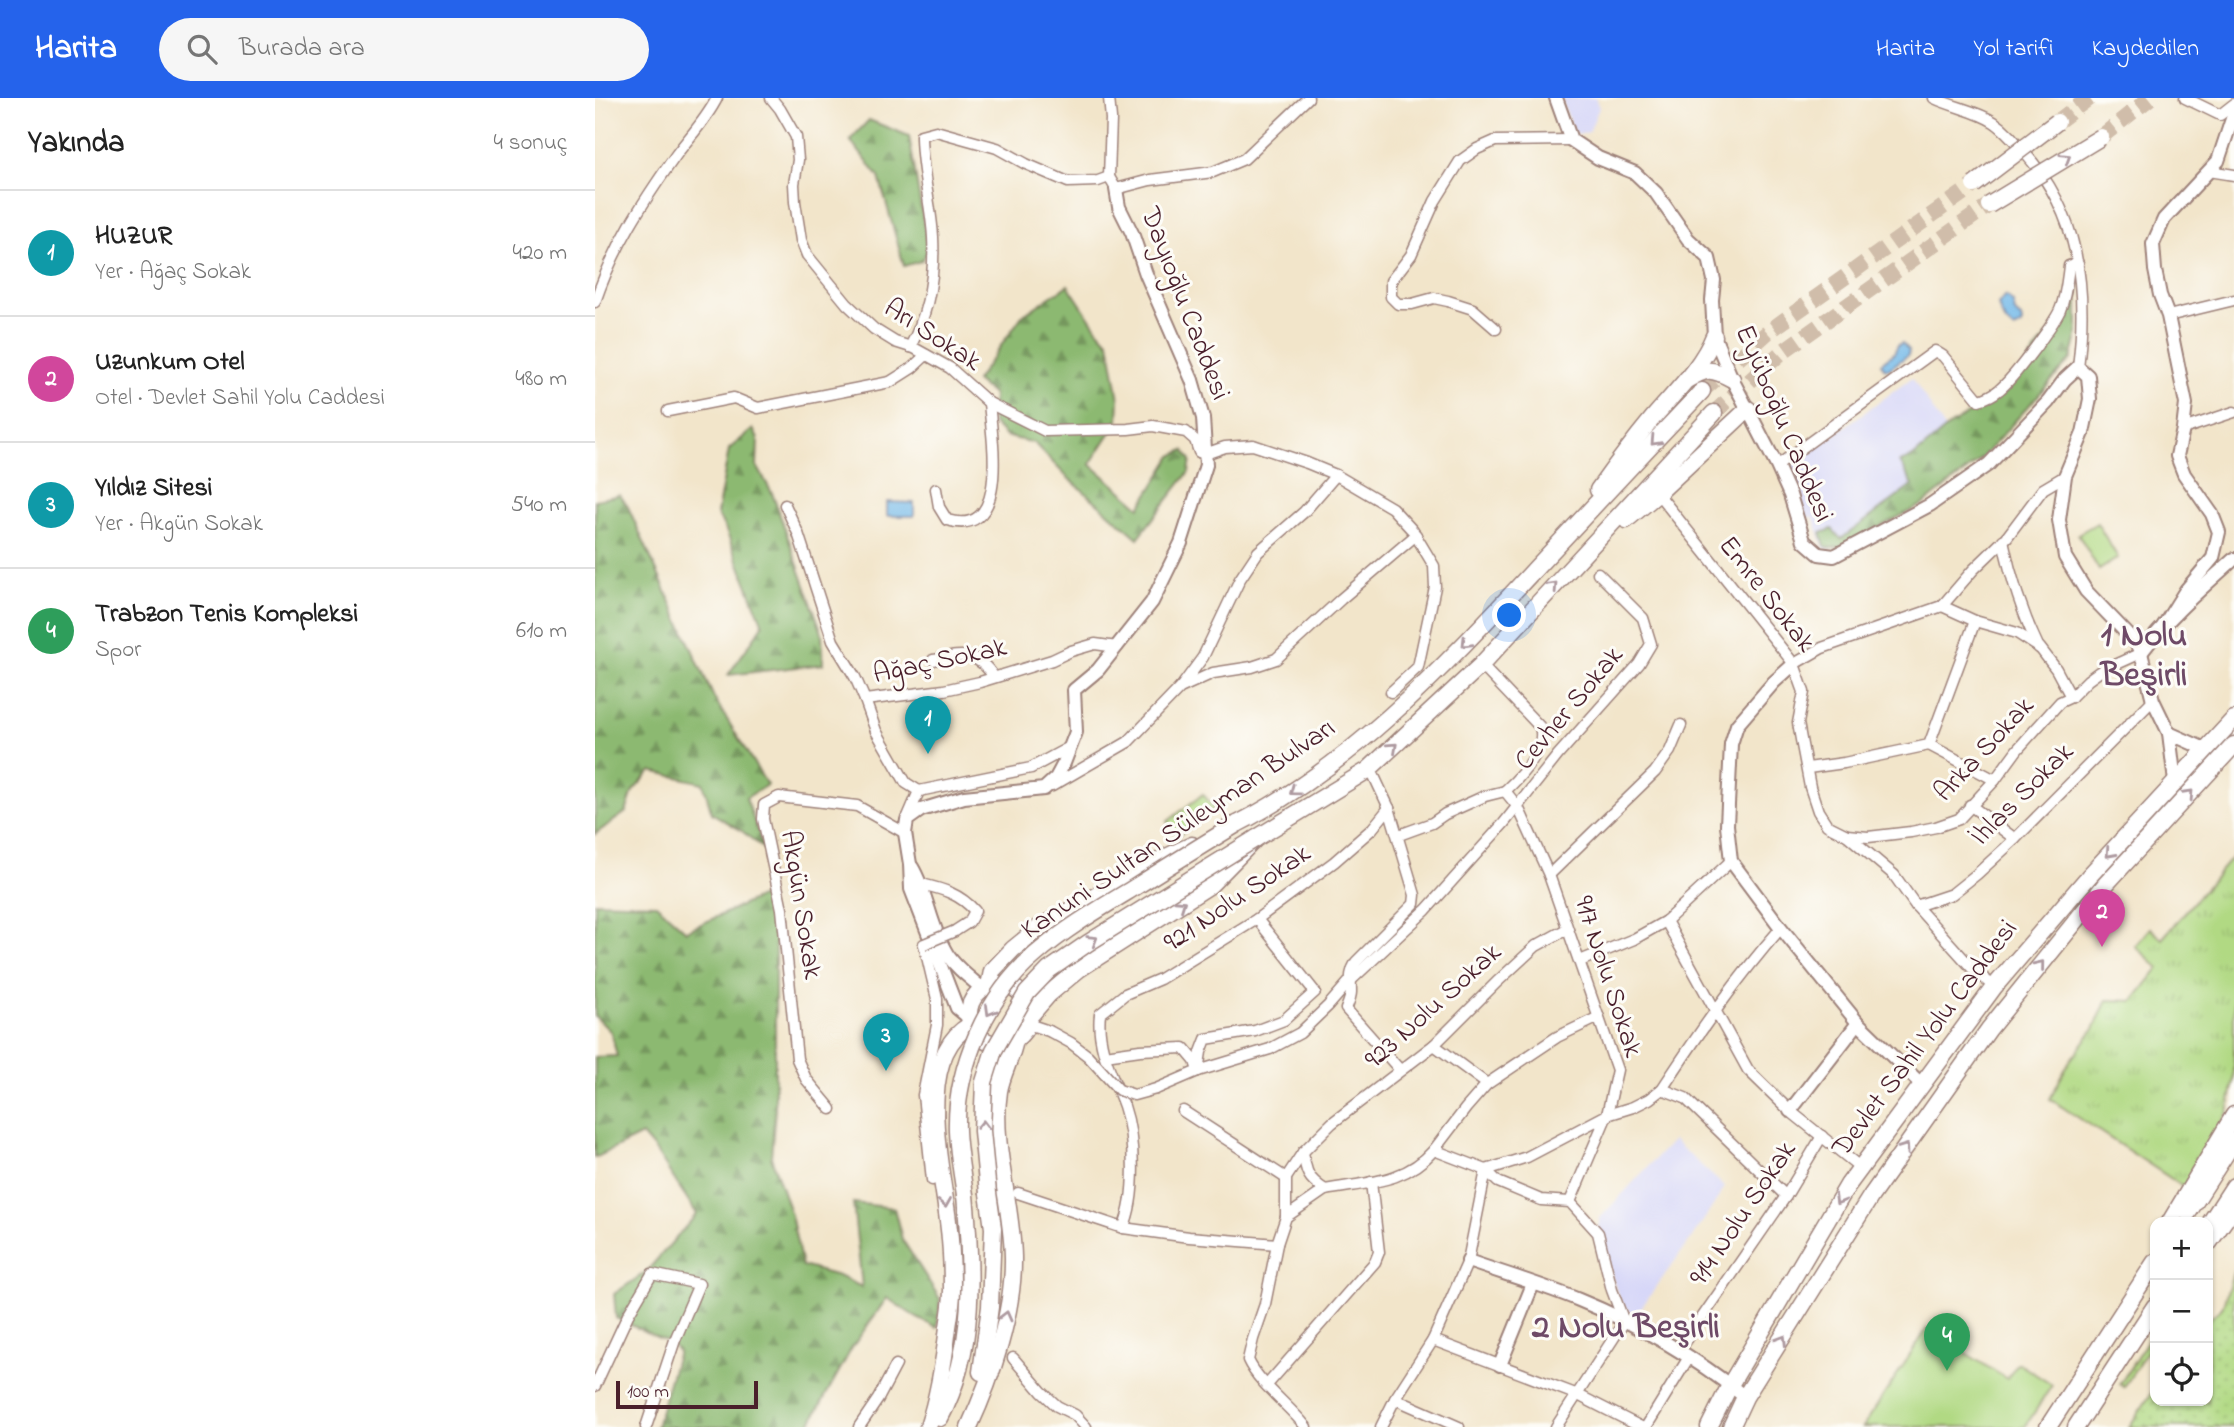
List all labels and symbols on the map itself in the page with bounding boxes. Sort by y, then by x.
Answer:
one-way arrow [2058,154,2071,167]
street label: Dayıoğlu Caddesi [1128,201,1240,406]
street label: Arı Sokak [875,289,990,383]
street label: Eyüboğlu Caddesi [1723,319,1843,529]
one-way arrow [1651,433,1664,446]
street label: Emre Sokak [1707,528,1825,663]
one-way arrow [1545,581,1558,594]
your location [1492,598,1526,632]
district label: 1 Nolu Beşirli [2099,611,2187,702]
street label: Ağaç Sokak [869,628,1011,696]
one-way arrow [1462,634,1475,647]
street label: Cevher Sokak [1506,637,1635,780]
street label: Arka Sokak [1925,687,2045,812]
pin: 1 [905,696,951,754]
street label: Kanuni Sultan Süleyman Bulvarı [1013,709,1345,951]
street label: İhlas Sokak [1962,733,2085,856]
one-way arrow [1385,743,1398,756]
one-way arrow [1290,783,1302,795]
one-way arrow [2181,789,2193,802]
street label: Akgün Sokak [768,828,832,983]
street label: 921 Nolu Sokak [1156,834,1320,963]
one-way arrow [2105,845,2118,858]
pin: 2 [2079,889,2125,947]
street label: 917 Nolu Sokak [1562,891,1653,1064]
one-way arrow [1173,900,1186,912]
street label: Devlet Sahil Yolu Caddesi [1822,912,2029,1167]
street label: 923 Nolu Sokak [1356,934,1512,1080]
one-way arrow [1085,935,1098,948]
one-way arrow [2031,961,2044,973]
one-way arrow [986,1003,999,1016]
pin: 3 [863,1013,909,1071]
one-way arrow [975,1120,991,1130]
street label: 914 Nolu Sokak [1680,1133,1808,1295]
one-way arrow [1897,1143,1909,1156]
one-way arrow [1834,1192,1847,1205]
one-way arrow [937,1197,952,1209]
district label: 2 Nolu Beşirli [1531,1303,1720,1354]
one-way arrow [998,1310,1012,1322]
pin: 4 [1924,1313,1970,1371]
one-way arrow [1774,1334,1787,1347]
scale bar [616,1378,758,1410]

